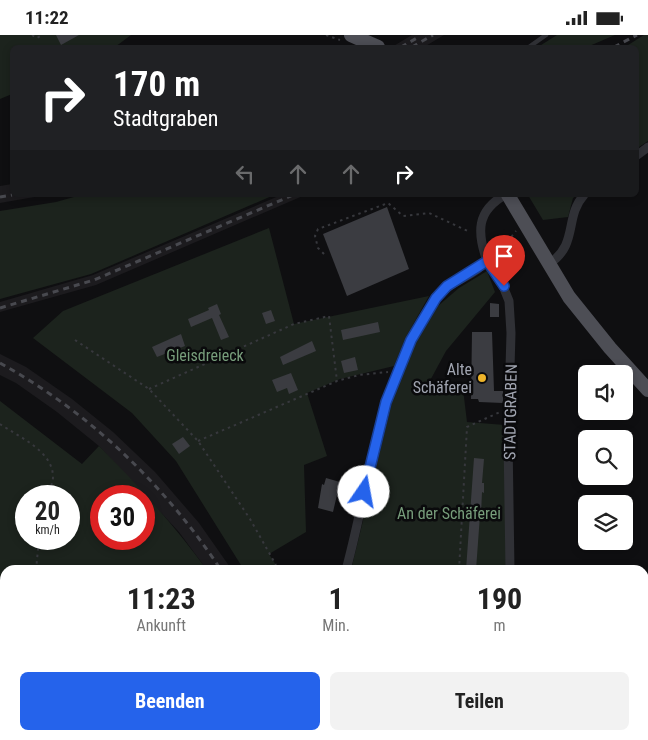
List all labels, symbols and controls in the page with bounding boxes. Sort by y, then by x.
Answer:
text: 11:22 [25,6,69,29]
text: 170 m [113,64,200,105]
icon: right [30,65,95,130]
text: Stadtgraben [113,106,218,131]
icon: left [231,160,259,188]
icon: ahead [284,160,312,188]
icon: ahead [337,160,365,188]
icon: right [390,160,418,188]
pin [483,235,525,286]
icon: arrive [490,242,518,270]
park label: Gleisdreieck [166,346,245,365]
place label: Alte Schäferei [413,360,472,397]
street label: STADTGRABEN [500,364,521,460]
map controls [578,365,633,550]
button: sound [578,365,633,420]
marker: Alte Schäferei [476,372,488,384]
button: search [578,430,633,485]
position arrow [337,465,389,517]
speed limit sign: 30 [90,485,155,550]
button: layers [578,495,633,550]
text: 20 [35,497,60,526]
park label: An der Schäferei [397,504,501,523]
text: km/h [35,523,60,537]
text: 11:23 [127,581,196,616]
text: 1 [329,581,344,616]
text: 190 [477,581,522,616]
text: Ankunft [136,616,186,635]
text: Min. [322,616,350,635]
text: m [493,616,506,635]
button: Beenden [20,672,320,730]
button: Teilen [330,672,629,730]

